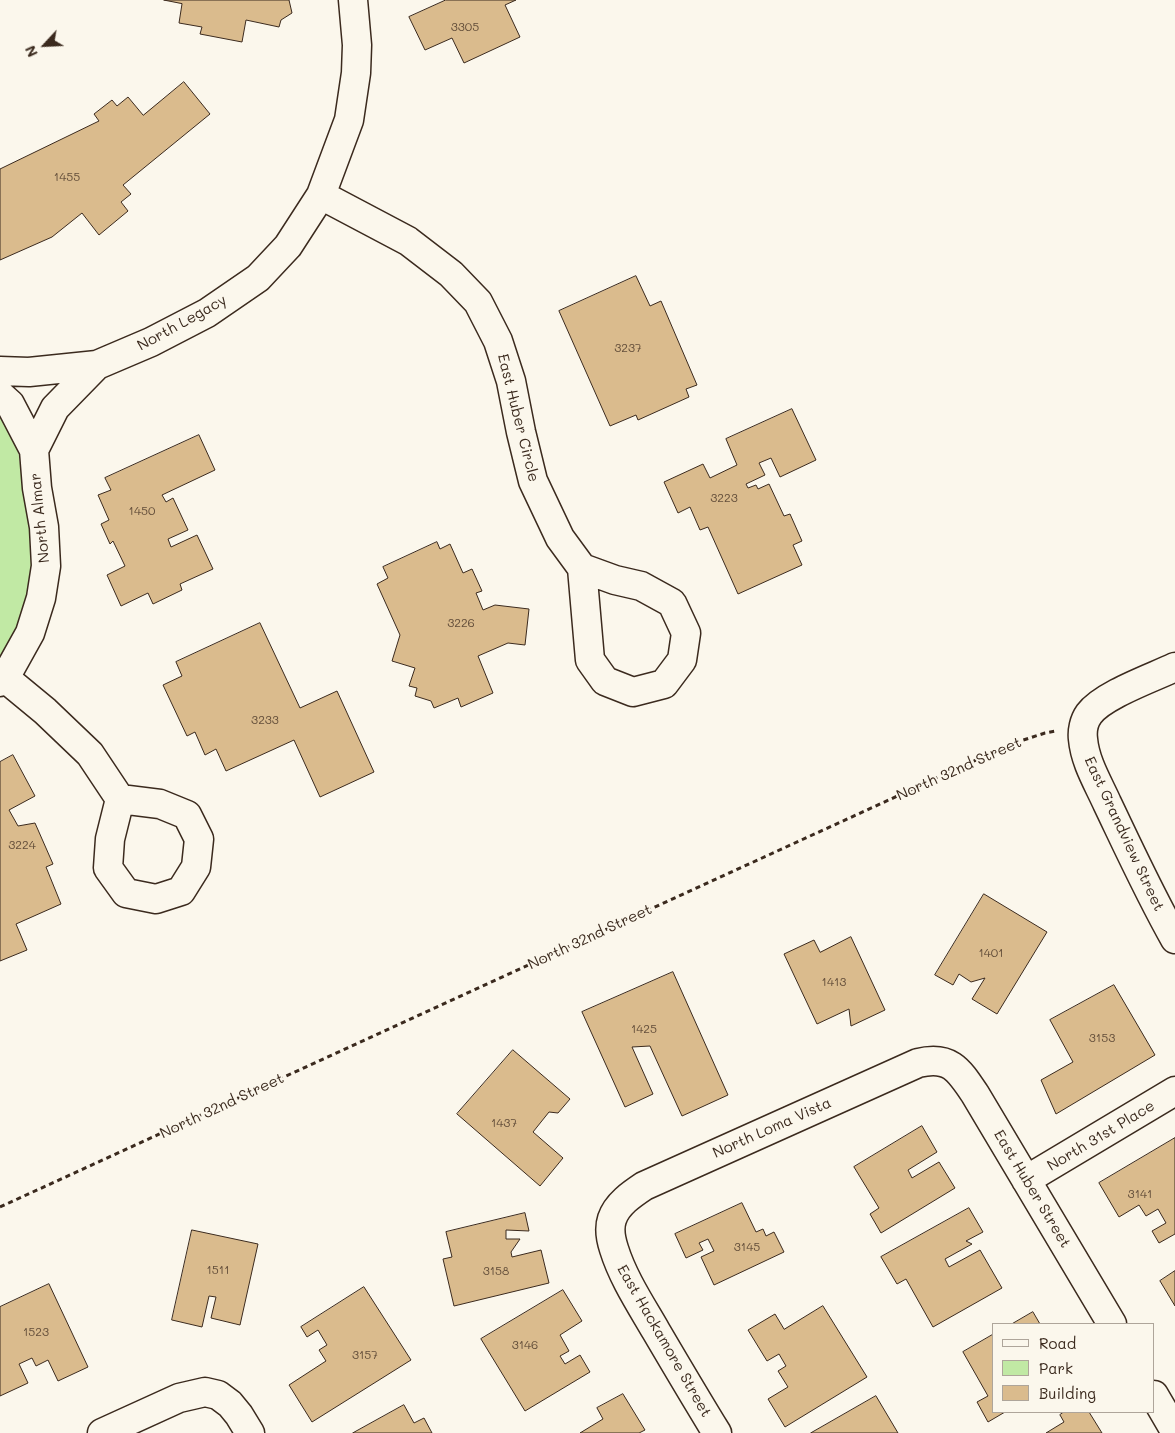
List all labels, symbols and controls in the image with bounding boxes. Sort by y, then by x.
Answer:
north arrow [20,20,70,70]
house number: 3305 [451,20,479,34]
text: N [20,43,42,60]
house number: 1455 [54,170,80,184]
street label: North Legacy [134,291,230,355]
house number: 3237 [614,341,642,355]
street label: East Huber Circle [493,352,543,484]
street label: North Almar [26,472,54,564]
house number: 3223 [710,491,738,505]
house number: 1450 [129,504,155,518]
house number: 3226 [447,616,475,630]
house number: 3233 [251,713,279,727]
street label: North 32nd Street [894,733,1024,805]
street label: East Grandview Street [1080,754,1168,914]
house number: 3224 [8,838,36,852]
street label: North 32nd Street [525,900,655,974]
house number: 1401 [978,946,1004,960]
house number: 1413 [822,975,846,989]
house number: 1425 [631,1022,657,1036]
house number: 3153 [1089,1031,1115,1045]
street label: North 32nd Street [157,1069,287,1143]
street label: North Loma Vista [710,1094,834,1162]
street label: North 31st Place [1044,1097,1158,1175]
house number: 1437 [491,1116,517,1130]
street label: East Huber Street [990,1127,1074,1251]
house number: 3141 [1128,1187,1152,1201]
house number: 3145 [734,1240,760,1254]
street label: East Hackamore Street [613,1262,715,1420]
house number: 1511 [206,1263,230,1277]
house number: 3158 [483,1264,509,1278]
legend [992,1323,1155,1413]
house number: 1523 [23,1325,49,1339]
text: Road [1039,1333,1076,1353]
house number: 3146 [512,1338,538,1352]
house number: 3157 [352,1348,378,1362]
text: Park [1039,1358,1073,1378]
text: Building [1039,1383,1096,1403]

